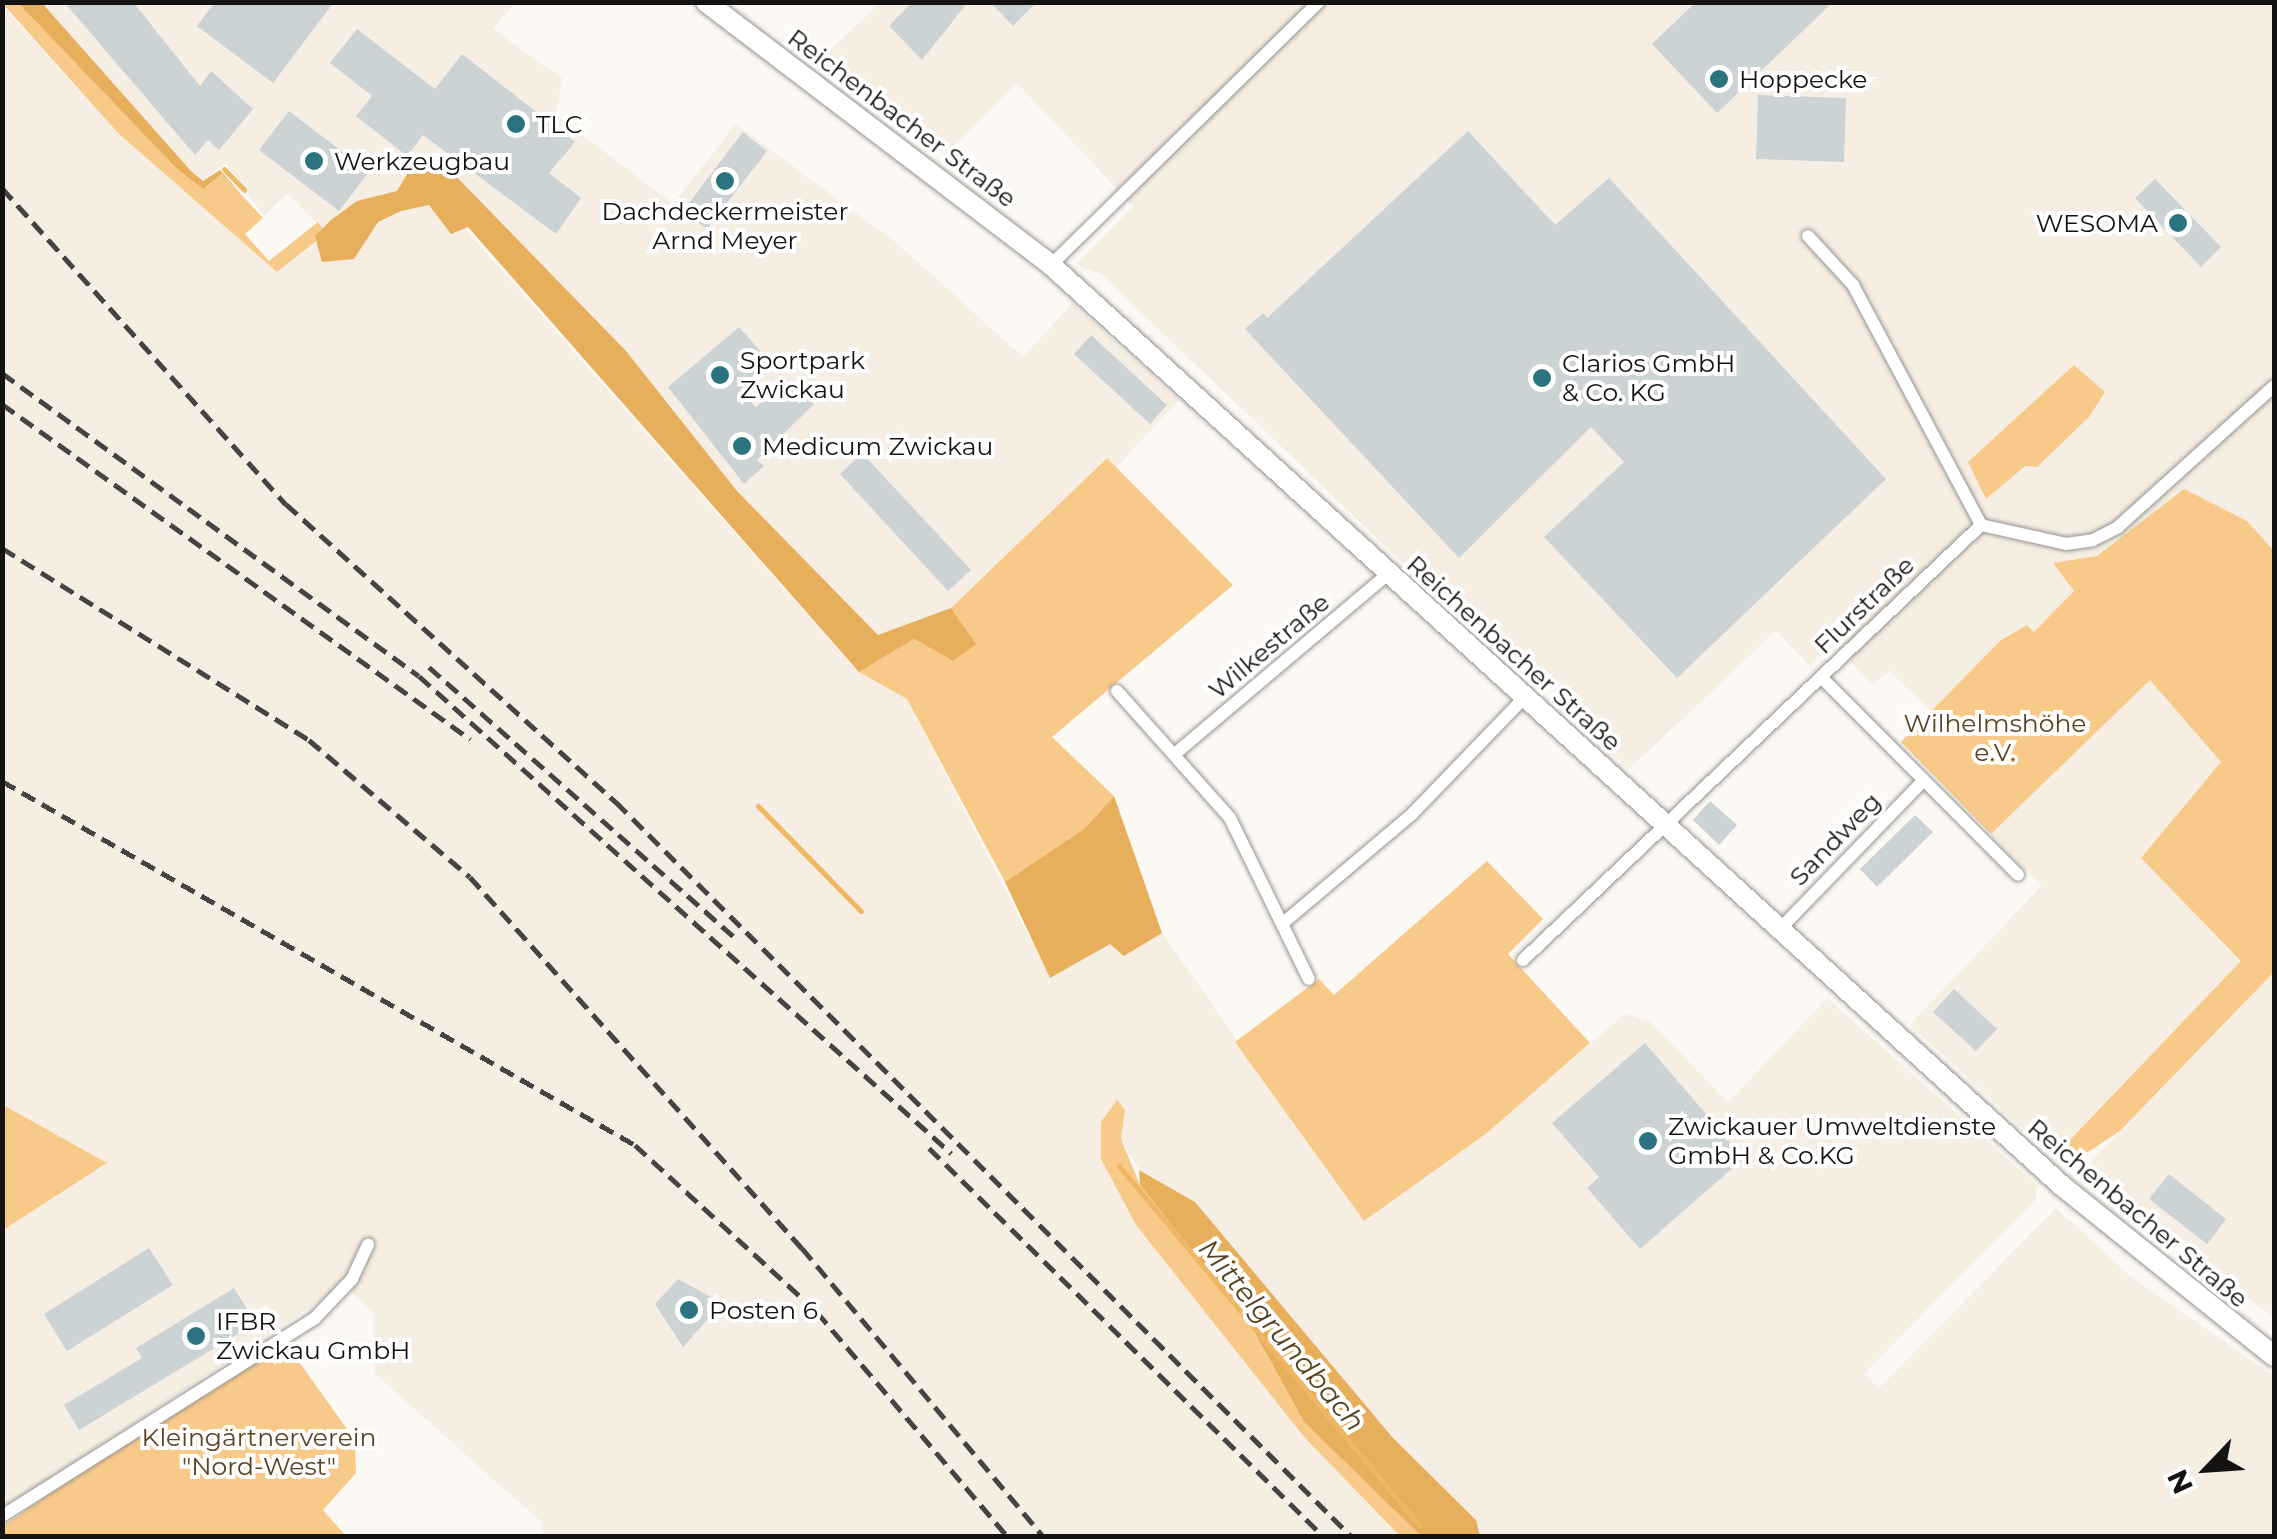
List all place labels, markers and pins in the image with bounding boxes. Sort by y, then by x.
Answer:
place label: Hoppecke [1739,64,1867,94]
marker: Hoppecke [1708,68,1730,90]
place label: TLC [536,109,582,139]
marker: TLC [505,113,527,135]
place label: Werkzeugbau [334,146,510,176]
marker: Werkzeugbau [303,150,325,172]
marker: Dachdeckermeister Arnd Meyer [714,170,736,192]
place label: Dachdeckermeister Arnd Meyer [602,197,848,256]
place label: WESOMA [2036,208,2158,238]
marker: WESOMA [2167,212,2189,234]
place label: Sportpark Zwickau [740,346,865,405]
place label: Clarios GmbH & Co. KG [1562,349,1735,408]
marker: Sportpark Zwickau [709,364,731,386]
marker: Clarios GmbH & Co. KG [1531,367,1553,389]
place label: Medicum Zwickau [762,431,993,461]
marker: Medicum Zwickau [731,435,753,457]
place label: Zwickauer Umweltdienste GmbH & Co.KG [1668,1112,1996,1171]
marker: Zwickauer Umweltdienste GmbH & Co.KG [1637,1130,1659,1152]
place label: Posten 6 [709,1295,818,1325]
marker: Posten 6 [678,1299,700,1321]
place label: IFBR Zwickau GmbH [216,1307,410,1366]
marker: IFBR Zwickau GmbH [185,1325,207,1347]

